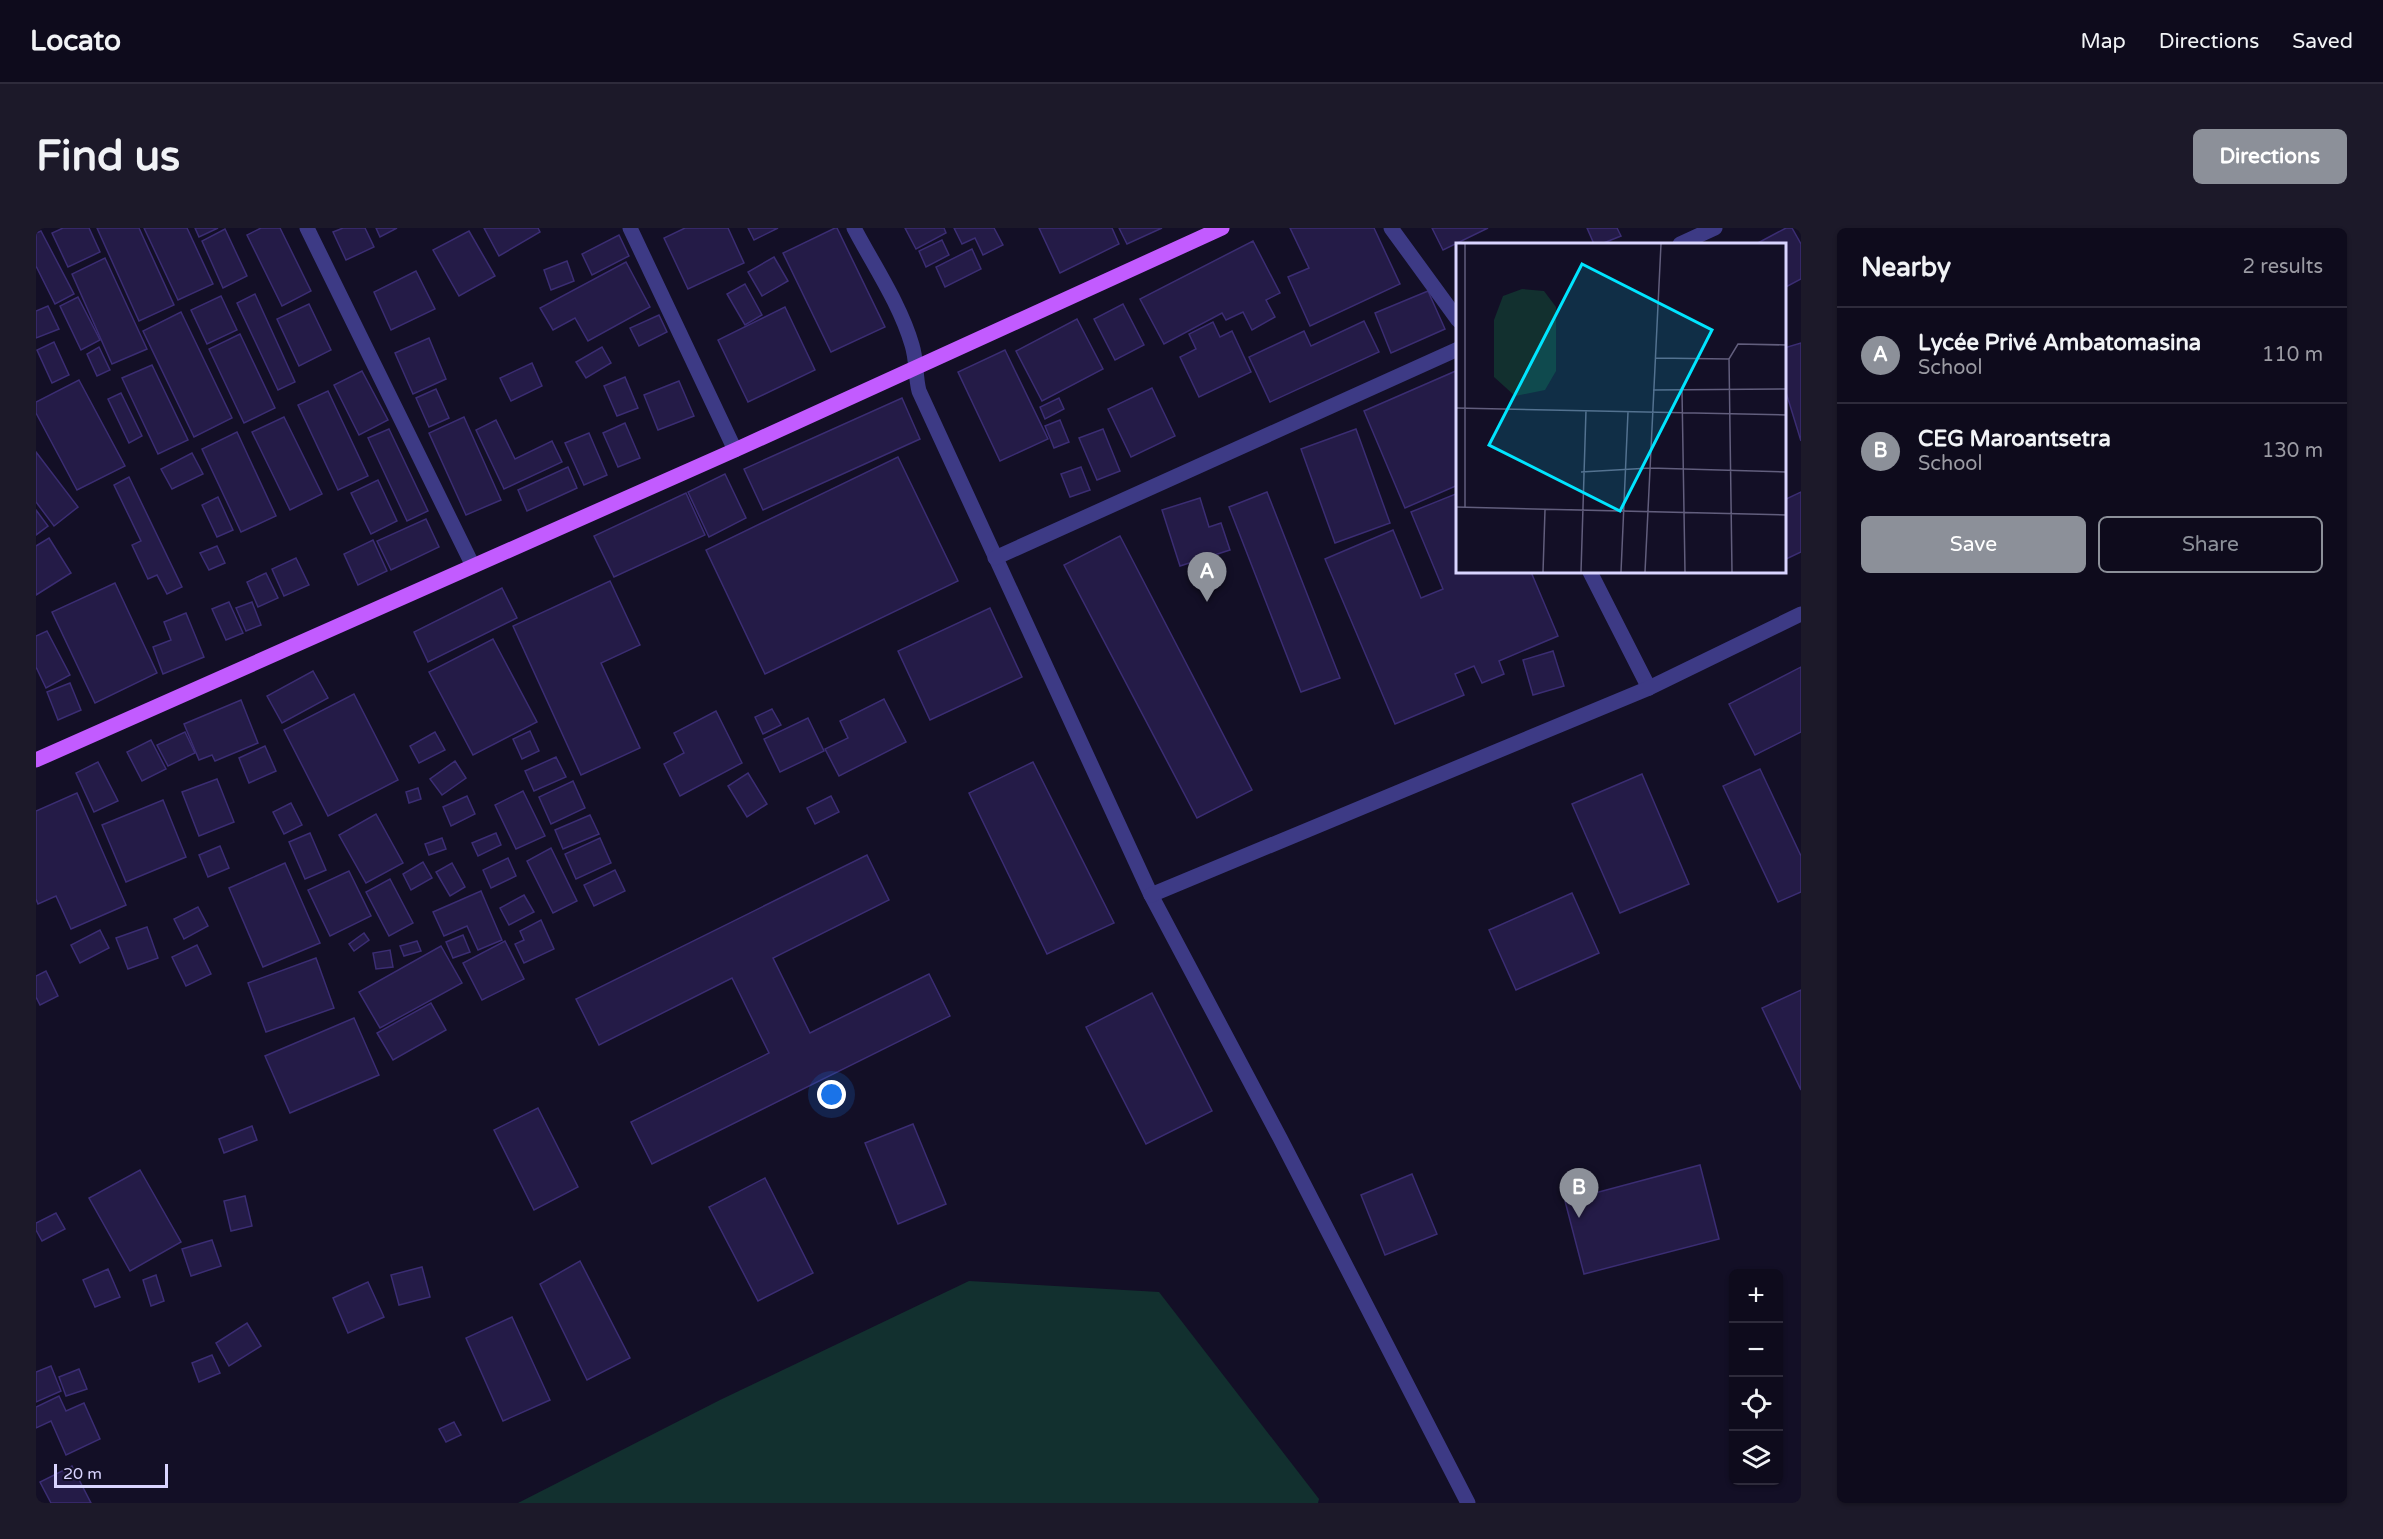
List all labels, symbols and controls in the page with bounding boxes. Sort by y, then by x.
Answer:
text: Locato [30,24,121,58]
text: Map [2080,29,2126,54]
text: Directions [2159,29,2259,54]
text: Saved [2292,29,2353,54]
button: Directions [2193,129,2347,184]
text: Find us [36,131,180,182]
inset map [1456,243,1786,573]
text: Nearby [1861,252,1951,283]
text: 2 results [2243,255,2323,279]
text: Lycée Privé Ambatomasina [1918,330,2201,356]
text: A [1873,343,1888,367]
text: 110 m [2262,343,2323,367]
text: School [1918,356,1982,380]
text: CEG Maroantsetra [1918,426,2111,452]
text: B [1874,439,1887,463]
text: 130 m [2262,439,2323,463]
text: School [1918,452,1982,476]
button: Save [1861,516,2086,573]
button: Share [2098,516,2323,573]
pin: A [1188,552,1226,602]
your location [817,1080,846,1109]
pin: B [1560,1168,1598,1218]
map controls [1729,1269,1783,1485]
button: + [1729,1269,1783,1323]
button: − [1729,1323,1783,1377]
button: locate [1729,1377,1783,1431]
button: layers [1729,1431,1783,1485]
scale bar [54,1461,168,1488]
text: 20 m [63,1464,102,1484]

